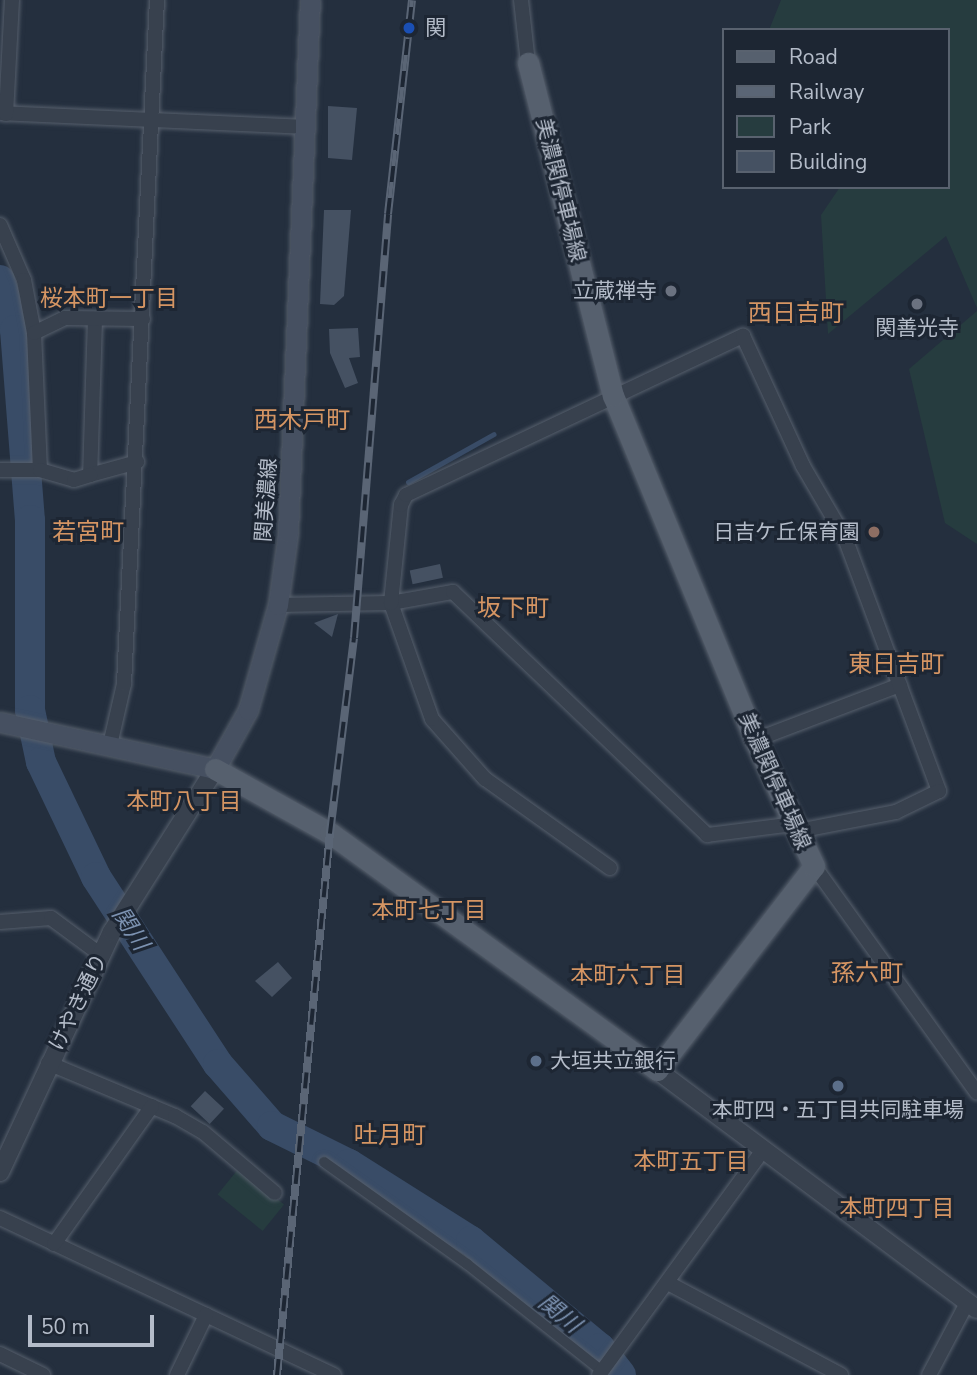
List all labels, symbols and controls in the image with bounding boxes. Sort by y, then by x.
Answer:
place label: 関 [425,15,446,41]
marker: 関 [399,18,419,38]
legend [722,28,949,189]
text: Road [789,43,838,71]
text: Railway [789,78,864,106]
text: Park [789,113,831,141]
street label: 美濃関停車場線 [531,116,591,264]
text: Building [789,148,867,176]
place label: 立蔵禅寺 [573,278,657,304]
marker: 立蔵禅寺 [663,283,679,299]
district label: 桜本町一丁目 [40,285,178,313]
marker: 関善光寺 [909,296,925,312]
district label: 西日吉町 [748,300,844,328]
place label: 関善光寺 [875,315,959,341]
district label: 西木戸町 [254,407,350,435]
street label: 関美濃線 [251,457,281,543]
district label: 若宮町 [52,519,124,547]
place label: 日吉ケ丘保育園 [713,519,860,545]
marker: 日吉ケ丘保育園 [866,524,882,540]
district label: 坂下町 [477,595,549,623]
district label: 東日吉町 [848,651,944,679]
street label: 美濃関停車場線 [734,709,816,853]
district label: 本町八丁目 [127,788,241,816]
district label: 本町七丁目 [372,897,486,925]
water label: 関川 [106,902,154,956]
street label: けやき通り [44,949,112,1055]
district label: 孫六町 [831,960,903,988]
district label: 本町六丁目 [571,962,685,990]
place label: 大垣共立銀行 [550,1048,676,1074]
marker: 大垣共立銀行 [528,1053,544,1069]
marker: 本町四・五丁目共同駐車場 [830,1078,846,1094]
place label: 本町四・五丁目共同駐車場 [712,1097,964,1123]
district label: 吐月町 [354,1122,426,1150]
district label: 本町五丁目 [634,1148,748,1176]
district label: 本町四丁目 [840,1195,954,1223]
water label: 関川 [532,1289,586,1339]
scale bar [32,1302,158,1346]
text: 50 m [41,1313,90,1341]

